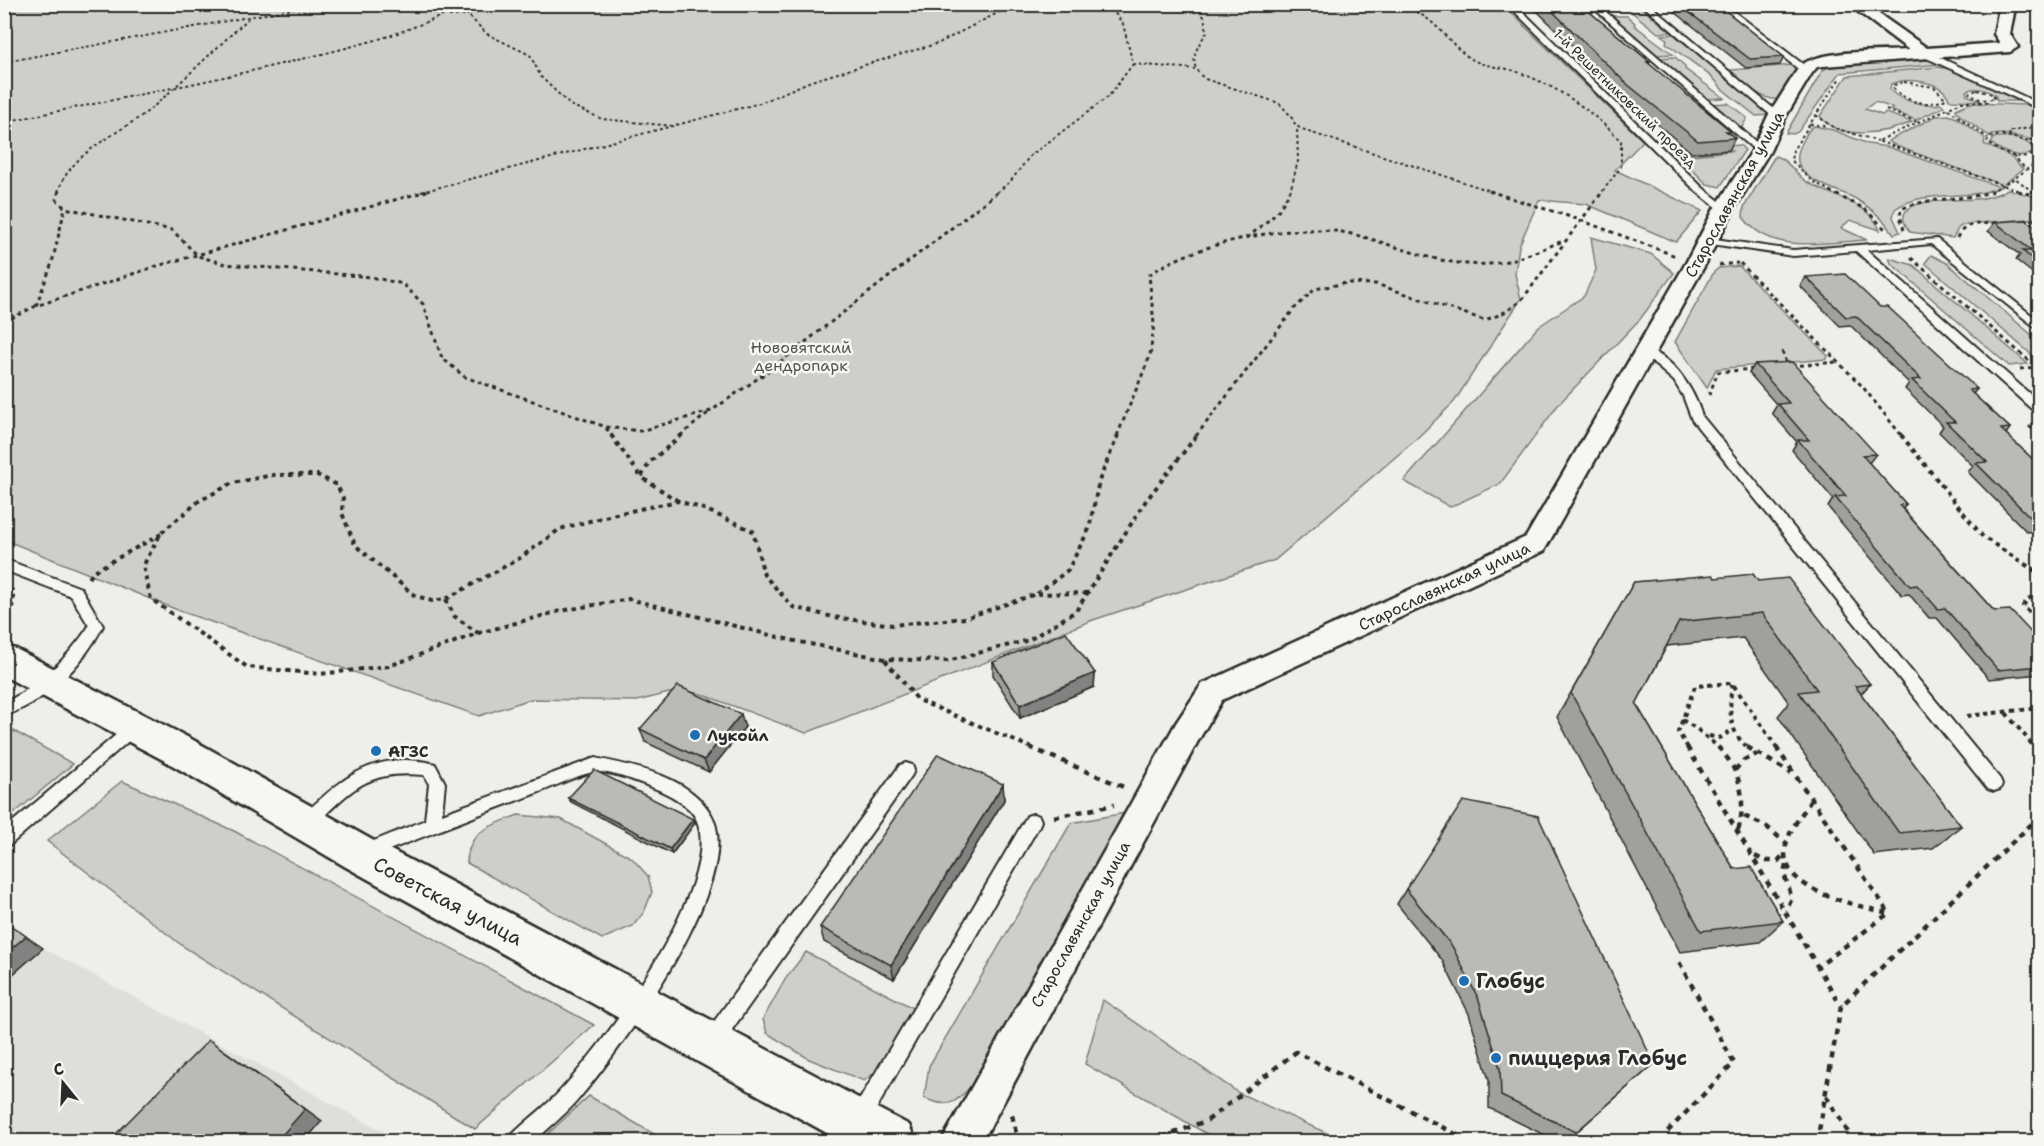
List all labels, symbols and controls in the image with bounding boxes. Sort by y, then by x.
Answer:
street label: 1-й Решетниковский проезд [1549,25,1701,172]
street label: Старославянская улица [1680,107,1789,281]
park label: Нововятский дендропарк [751,337,851,376]
street label: Старославянская улица [1355,537,1533,636]
place label: Лукойл [707,725,769,746]
marker: Лукойл [688,728,702,742]
place label: АГЗС [388,741,429,762]
marker: АГЗС [369,744,383,758]
street label: Старославянская улица [1026,837,1135,1011]
street label: Советская улица [369,851,528,952]
place label: Глобус [1476,968,1545,994]
marker: Глобус [1457,974,1471,988]
place label: пиццерия Глобус [1508,1045,1687,1071]
marker: пиццерия Глобус [1489,1051,1503,1065]
north arrow [33,1053,93,1113]
text: С [51,1058,67,1081]

